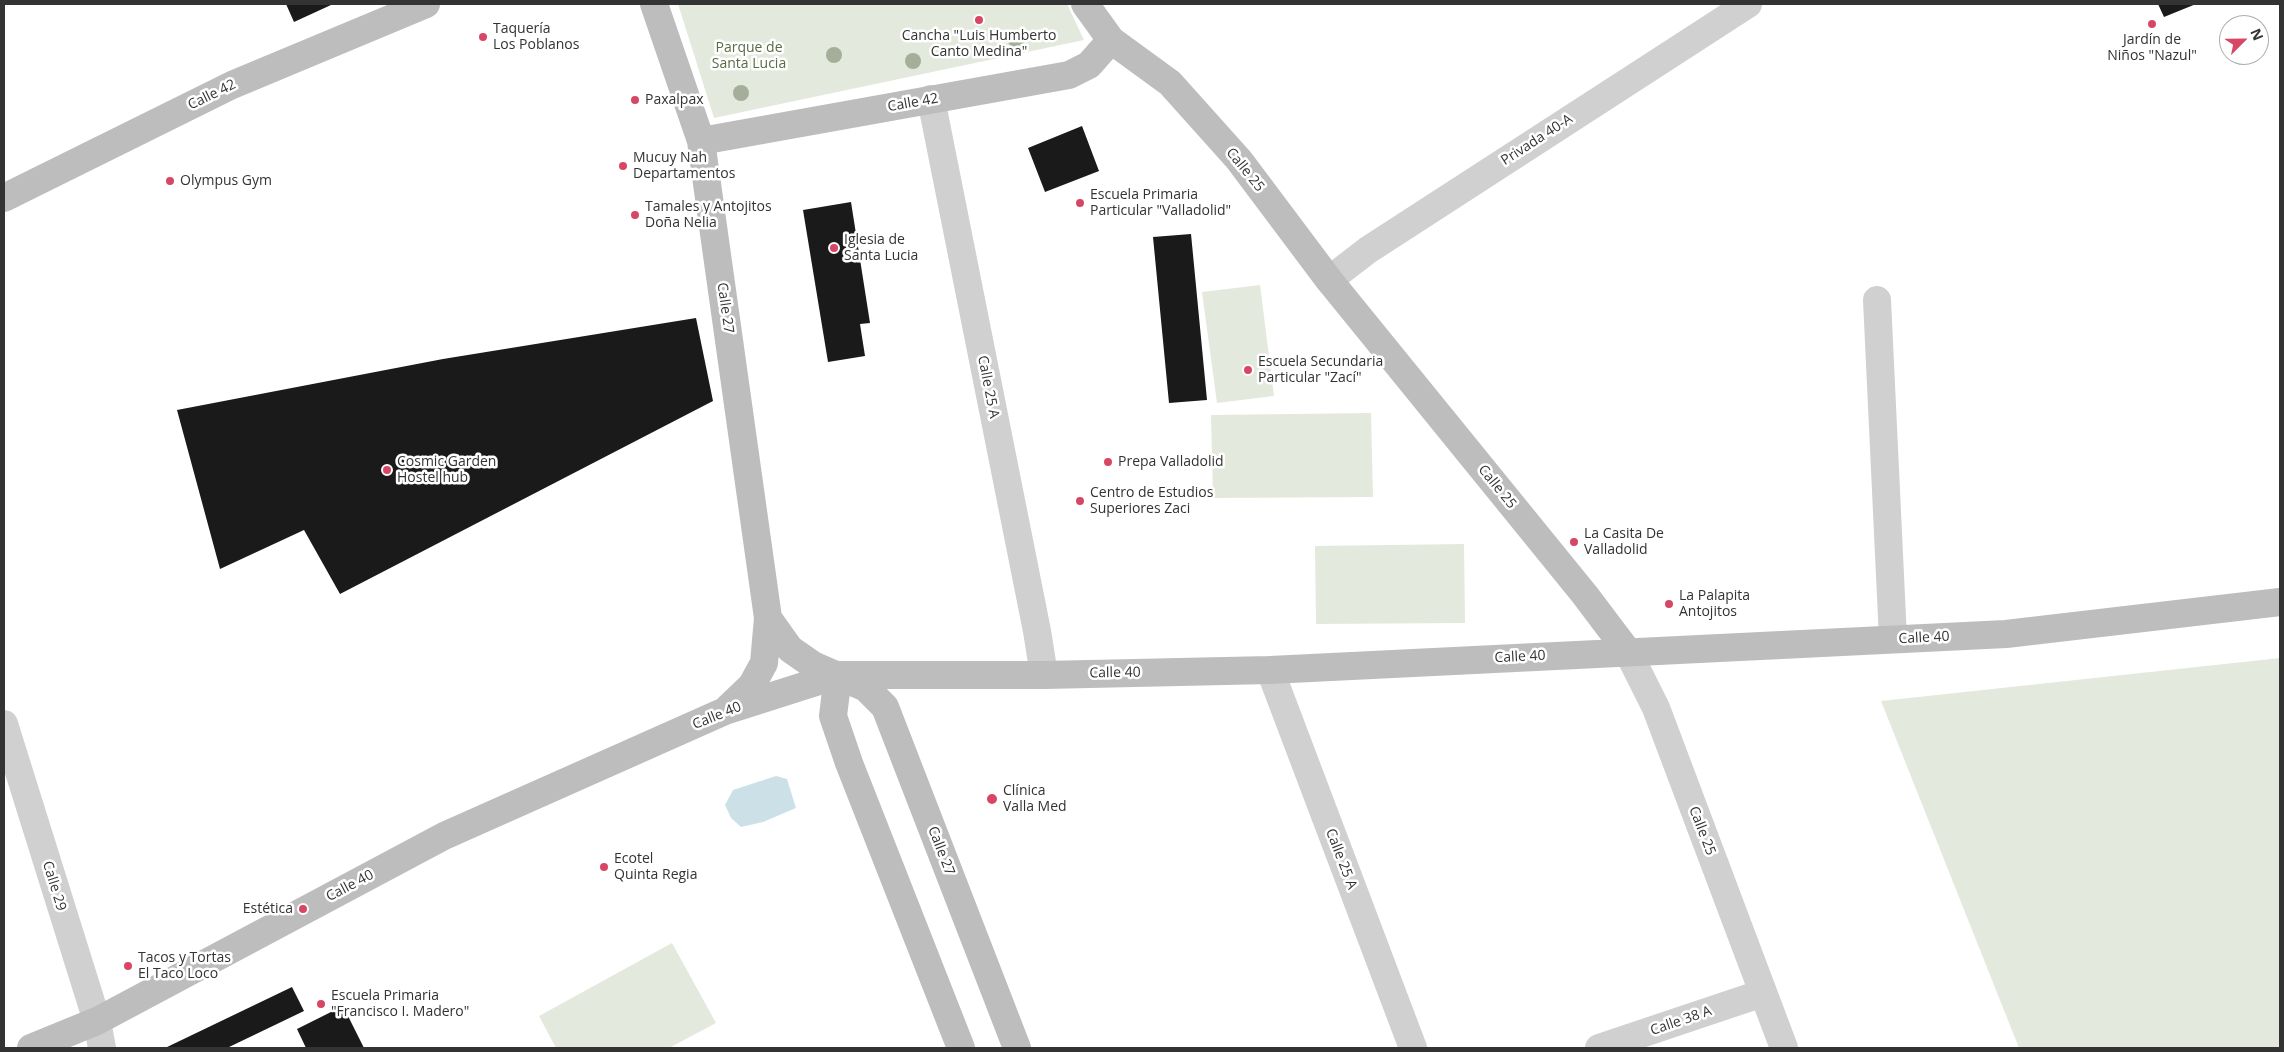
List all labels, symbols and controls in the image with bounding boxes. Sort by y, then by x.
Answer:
marker: Cancha "Luis Humberto Canto Medina" [973,14,985,26]
north arrow [2219,15,2269,65]
marker: Jardín de Niños "Nazul" [2146,18,2158,30]
place label: Taquería Los Poblanos [493,21,579,54]
text: N [2246,25,2268,43]
place label: Cancha "Luis Humberto Canto Medina" [902,28,1056,60]
marker: Taquería Los Poblanos [477,31,489,43]
place label: Jardín de Niños "Nazul" [2107,32,2197,64]
park label: Parque de Santa Lucia [712,40,786,72]
street label: Calle 42 [185,76,239,114]
street label: Calle 42 [886,90,940,116]
place label: Paxalpax [645,92,704,108]
marker: Paxalpax [629,94,641,106]
street label: Privada 40-A [1498,111,1576,169]
street label: Calle 25 [1222,145,1268,195]
place label: Mucuy Nah Departamentos [633,150,735,182]
marker: Mucuy Nah Departamentos [617,160,629,172]
place label: Olympus Gym [180,173,272,189]
marker: Olympus Gym [164,175,176,187]
place label: Escuela Primaria Particular "Valladolid" [1090,187,1231,220]
marker: Escuela Primaria Particular "Valladolid" [1074,197,1086,209]
place label: Tamales y Antojitos Doña Nelia [645,199,772,232]
marker: Tamales y Antojitos Doña Nelia [629,209,641,221]
place label: Iglesia de Santa Lucia [844,232,918,264]
marker: Iglesia de Santa Lucia [828,242,840,254]
street label: Calle 27 [713,281,737,335]
street label: Calle 25 A [974,354,1002,420]
place label: Escuela Secundaria Particular "Zací" [1258,354,1383,387]
marker: Escuela Secundaria Particular "Zací" [1242,364,1254,376]
place label: Cosmic Garden Hostel hub [397,454,496,487]
place label: Prepa Valladolid [1118,454,1224,470]
marker: Prepa Valladolid [1102,456,1114,468]
street label: Calle 25 [1474,462,1520,512]
marker: Cosmic Garden Hostel hub [381,464,393,476]
place label: Centro de Estudios Superiores Zaci [1090,485,1213,518]
marker: Centro de Estudios Superiores Zaci [1074,495,1086,507]
place label: La Casita De Valladolid [1584,526,1664,558]
marker: La Casita De Valladolid [1568,536,1580,548]
place label: La Palapita Antojitos [1679,588,1750,620]
marker: La Palapita Antojitos [1663,598,1675,610]
street label: Calle 40 [1898,628,1950,648]
street label: Calle 40 [1494,647,1546,667]
street label: Calle 40 [1089,664,1141,682]
street label: Calle 40 [690,699,744,733]
place label: Clínica Valla Med [1003,783,1067,816]
marker: Clínica Valla Med [985,792,999,806]
street label: Calle 25 [1685,804,1719,858]
street label: Calle 27 [924,824,958,878]
street label: Calle 25 A [1322,826,1360,892]
place label: Ecotel Quinta Regia [614,851,697,884]
street label: Calle 29 [38,859,70,913]
marker: Ecotel Quinta Regia [598,861,610,873]
street label: Calle 40 [323,867,377,905]
place label: Estética [243,901,293,917]
marker: Estética [297,903,309,915]
place label: Tacos y Tortas El Taco Loco [138,950,231,982]
marker: Tacos y Tortas El Taco Loco [122,960,134,972]
place label: Escuela Primaria "Francisco I. Madero" [331,988,469,1020]
marker: Escuela Primaria "Francisco I. Madero" [315,998,327,1010]
street label: Calle 38 A [1648,1003,1714,1039]

